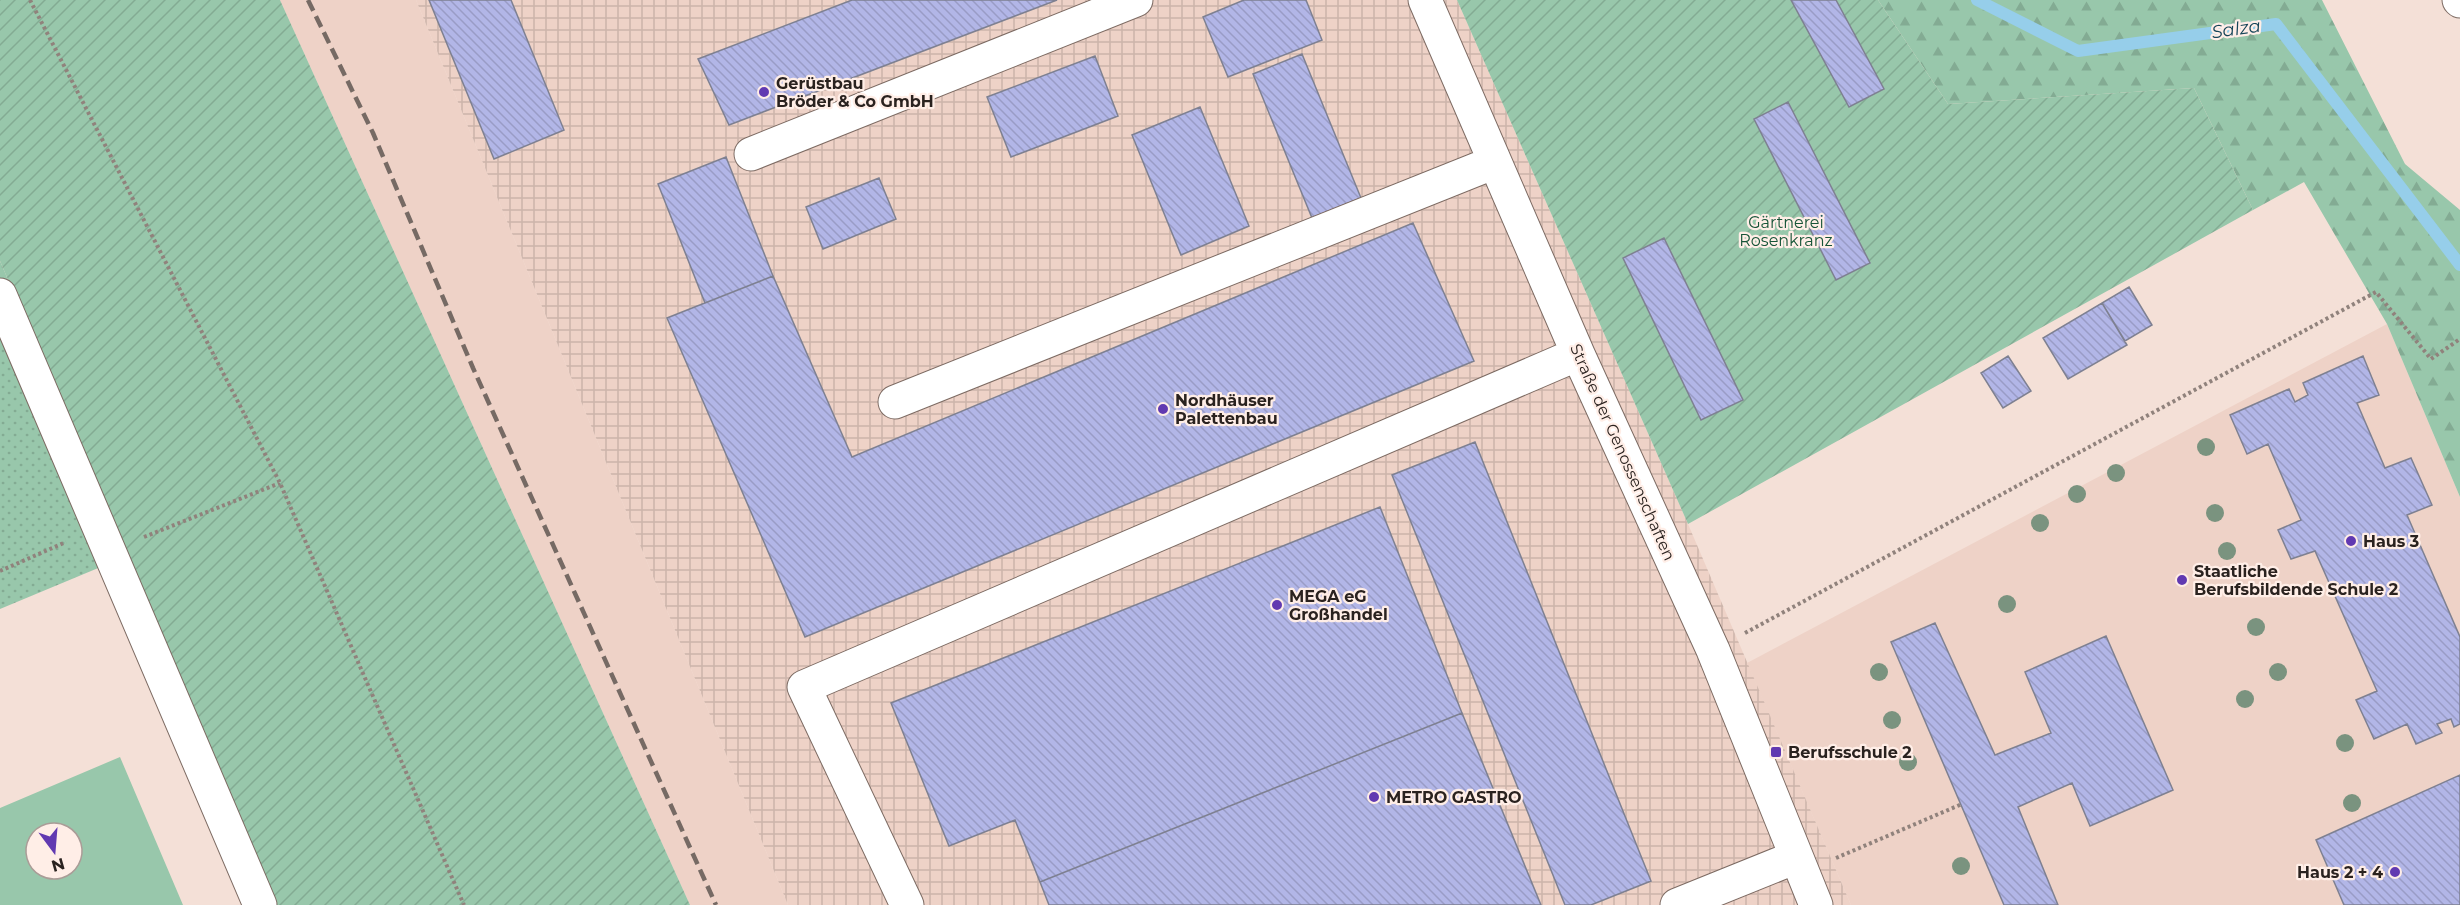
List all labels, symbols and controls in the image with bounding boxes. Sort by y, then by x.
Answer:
water label: Salza [2210,15,2262,43]
place label: Gerüstbau Bröder & Co GmbH [776,74,934,111]
marker: Gerüstbau Bröder & Co GmbH [757,85,771,99]
park label: Gärtnerei Rosenkranz [1739,213,1833,250]
street label: Straße der Genossenschaften [1566,341,1679,564]
place label: Nordhäuser Palettenbau [1175,391,1278,428]
marker: Nordhäuser Palettenbau [1156,402,1170,416]
place label: Haus 3 [2363,532,2419,551]
marker: Haus 3 [2344,534,2358,548]
place label: Staatliche Berufsbildende Schule 2 [2194,562,2398,599]
marker: Staatliche Berufsbildende Schule 2 [2175,573,2189,587]
place label: MEGA eG Großhandel [1289,587,1388,624]
marker: MEGA eG Großhandel [1270,598,1284,612]
place label: Berufsschule 2 [1788,743,1912,762]
marker: Berufsschule 2 [1769,745,1783,759]
place label: METRO GASTRO [1386,788,1522,807]
marker: METRO GASTRO [1367,790,1381,804]
north arrow [24,821,84,881]
text: N [49,854,67,876]
place label: Haus 2 + 4 [2297,863,2383,882]
marker: Haus 2 + 4 [2388,865,2402,879]

